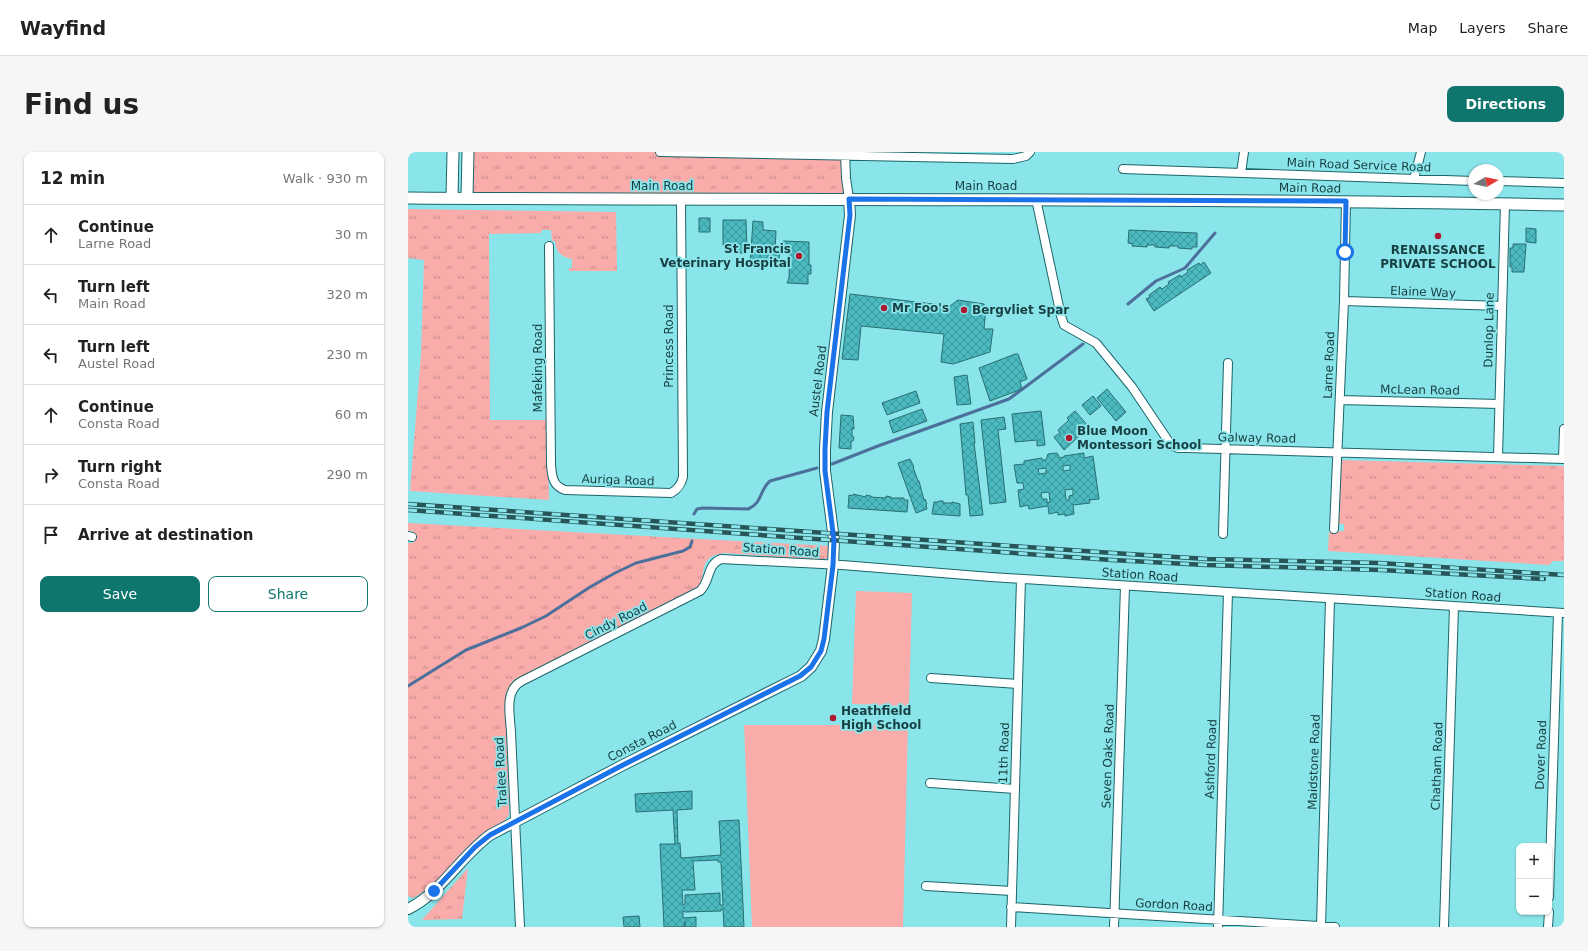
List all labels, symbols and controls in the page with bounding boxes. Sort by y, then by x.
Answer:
text: Wayfind [20,17,106,39]
text: Map [1408,20,1437,36]
text: Layers [1459,20,1506,36]
text: Share [1528,20,1568,36]
button: Directions [1447,86,1564,122]
text: Find us [24,88,139,121]
street label: Main Road Service Road [1286,155,1432,175]
north arrow [1468,164,1504,200]
text: 12 min [40,168,105,188]
text: Walk · 930 m [283,171,368,186]
street label: Main Road [631,179,693,193]
street label: Main Road [955,179,1017,193]
street label: Main Road [1279,180,1341,196]
text: Continue [78,218,154,236]
icon: ahead [40,224,62,246]
text: 30 m [335,227,368,242]
marker: RENAISSANCE PRIVATE SCHOOL [1433,231,1443,241]
text: Larne Road [78,236,151,251]
place label: St Francis Veterinary Hospital [660,242,791,270]
route start [1336,243,1354,261]
place label: RENAISSANCE PRIVATE SCHOOL [1380,243,1496,271]
marker: St Francis Veterinary Hospital [794,251,804,261]
text: Turn left [78,278,150,296]
icon: left [40,284,62,306]
street label: Elaine Way [1390,284,1456,300]
text: 320 m [326,287,368,302]
street label: Dunlop Lane [1481,292,1497,368]
text: Main Road [78,296,146,311]
place label: Mr Foo's [892,301,949,315]
marker: Mr Foo's [879,303,889,313]
place label: Bergvliet Spar [972,303,1069,317]
street label: Princess Road [662,304,676,388]
marker: Bergvliet Spar [959,305,969,315]
street label: Mafeking Road [531,324,545,412]
street label: Larne Road [1321,331,1337,399]
text: Turn left [78,338,150,356]
icon: left [40,344,62,366]
street label: Austel Road [807,345,829,417]
text: 230 m [326,347,368,362]
text: Austel Road [78,356,155,371]
street label: McLean Road [1380,382,1460,398]
text: Continue [78,398,154,416]
icon: ahead [40,404,62,426]
text: 60 m [335,407,368,422]
text: Consta Road [78,416,160,431]
place label: Blue Moon Montessori School [1077,424,1201,452]
street label: Galway Road [1218,430,1296,446]
marker: Blue Moon Montessori School [1064,433,1074,443]
text: Turn right [78,458,162,476]
icon: right [40,464,62,486]
text: 290 m [326,467,368,482]
street label: Auriga Road [581,472,655,488]
text: Consta Road [78,476,160,491]
icon: arrive [40,524,62,546]
text: Arrive at destination [78,526,253,544]
street label: Station Road [742,540,820,560]
street label: Station Road [1101,565,1179,585]
button: Save [40,576,200,612]
button: Share [208,576,368,612]
street label: Station Road [1424,585,1502,605]
street label: Cindy Road [583,599,649,643]
street label: Seven Oaks Road [1099,703,1117,809]
place label: Heathfield High School [841,704,921,732]
marker: Heathfield High School [828,713,838,723]
street label: Maidstone Road [1305,714,1323,810]
street label: Consta Road [605,718,679,764]
street label: Ashford Road [1203,719,1219,799]
street label: Dover Road [1533,720,1549,790]
street label: Chatham Road [1428,721,1446,811]
street label: 11th Road [996,722,1012,784]
street label: Tralee Road [492,737,510,808]
map controls [1516,843,1552,915]
button: + [1516,843,1552,879]
button: − [1516,879,1552,915]
route end [425,882,443,900]
street label: Gordon Road [1135,896,1213,914]

